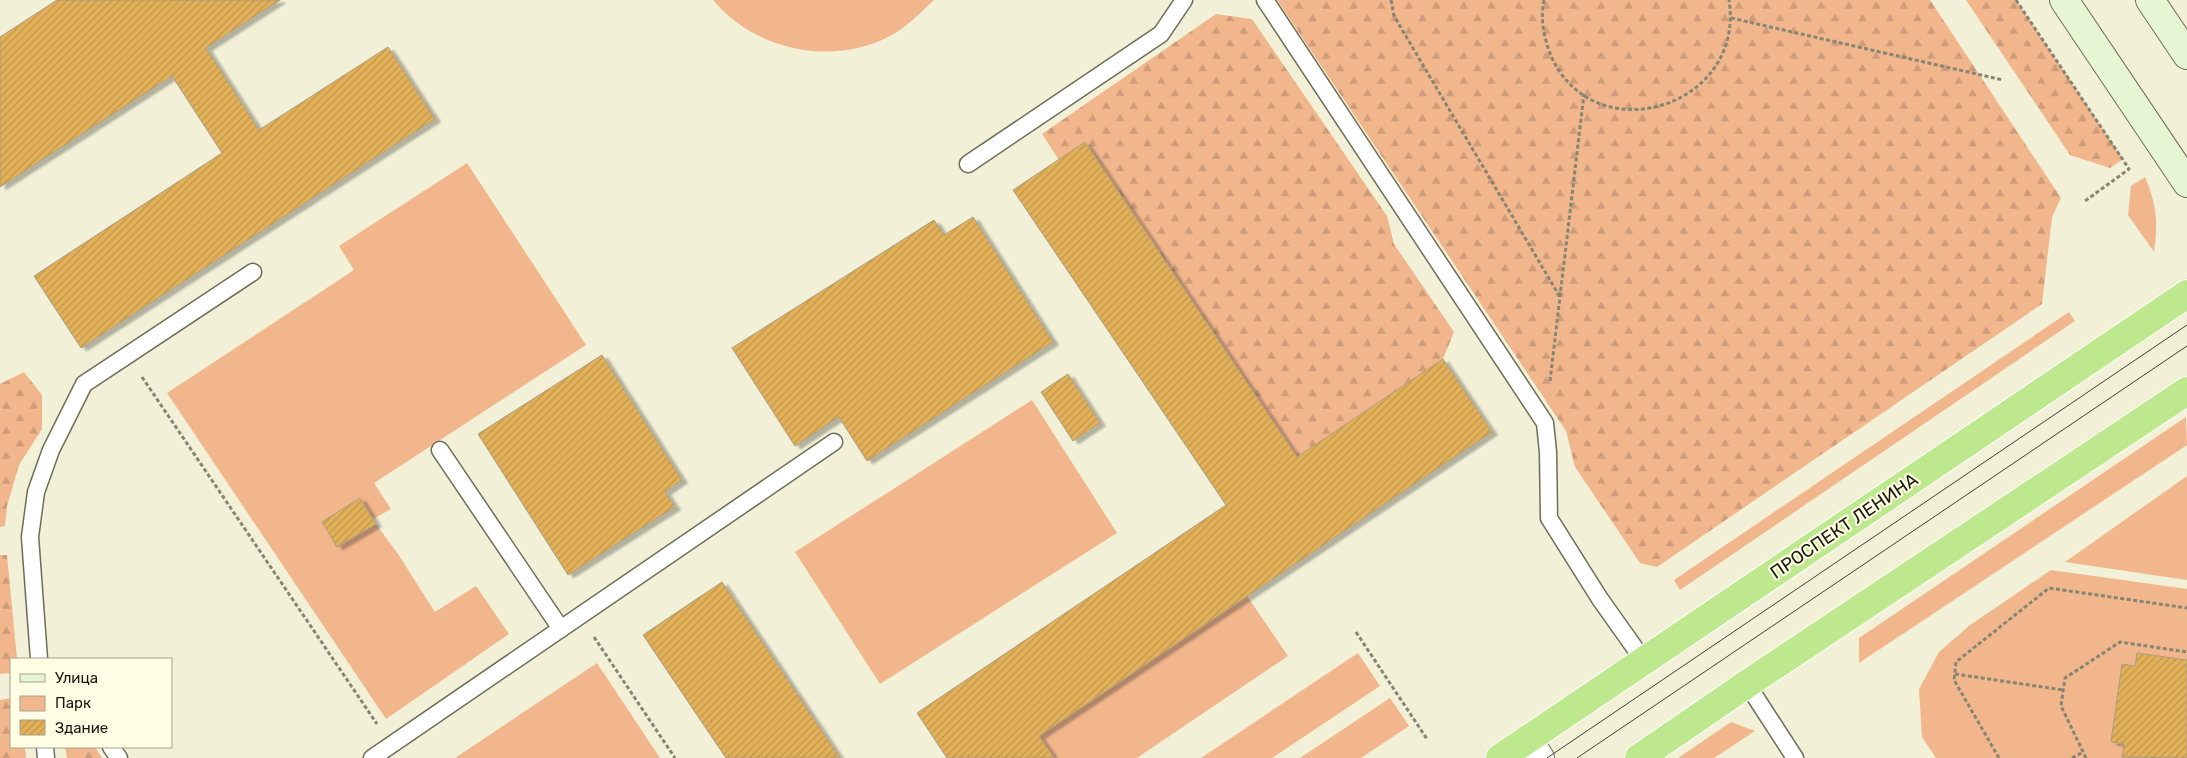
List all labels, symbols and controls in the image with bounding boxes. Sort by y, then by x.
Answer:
street label: ПРОСПЕКТ ЛЕНИНА [1766,468,1922,584]
legend [10,658,172,748]
text: Улица [55,669,98,687]
text: Парк [55,694,91,712]
text: Здание [55,719,108,737]

